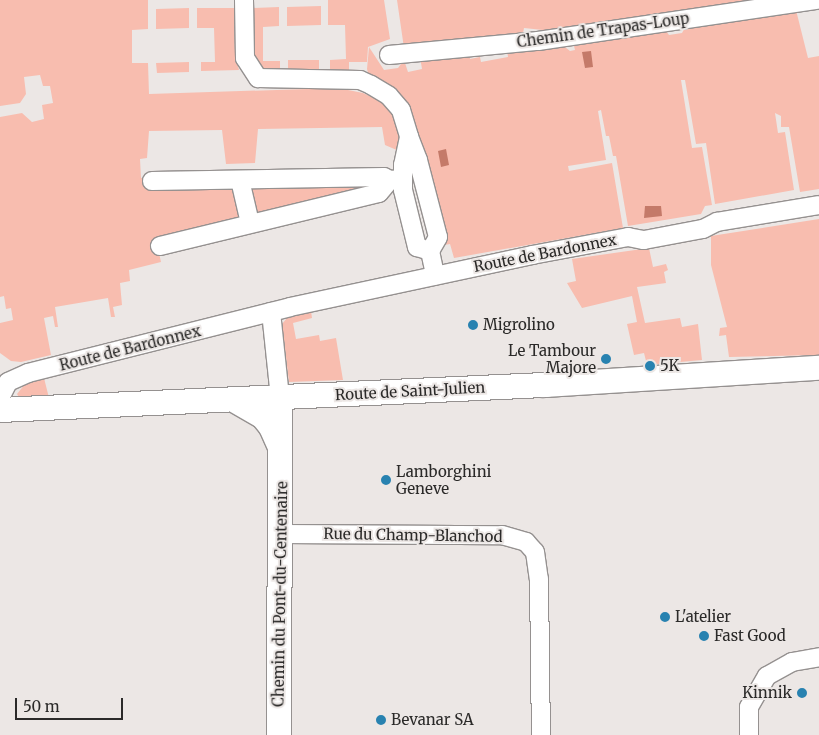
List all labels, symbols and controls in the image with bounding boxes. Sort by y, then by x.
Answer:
street label: Chemin de Trapas-Loup [516,9,690,51]
street label: Route de Bardonnex [472,230,618,276]
place label: Migrolino [483,316,555,334]
marker: Migrolino [467,319,479,331]
street label: Route de Bardonnex [57,322,203,374]
place label: Le Tambour Majore [508,341,596,376]
marker: Le Tambour Majore [600,353,612,365]
place label: 5K [660,357,679,375]
marker: 5K [644,360,656,372]
street label: Route de Saint-Julien [334,378,486,404]
place label: Lamborghini Geneve [396,462,491,497]
marker: Lamborghini Geneve [380,474,392,486]
street label: Chemin du Pont-du-Centenaire [269,481,291,707]
street label: Rue du Champ-Blanchod [323,524,503,546]
place label: L'atelier [675,608,731,626]
marker: L'atelier [659,611,671,623]
place label: Fast Good [714,627,786,645]
marker: Fast Good [698,630,710,642]
place label: Kinnik [742,684,792,702]
marker: Kinnik [796,687,808,699]
scale bar [18,688,125,720]
text: 50 m [23,697,60,716]
place label: Bevanar SA [391,711,474,729]
marker: Bevanar SA [375,714,387,726]

